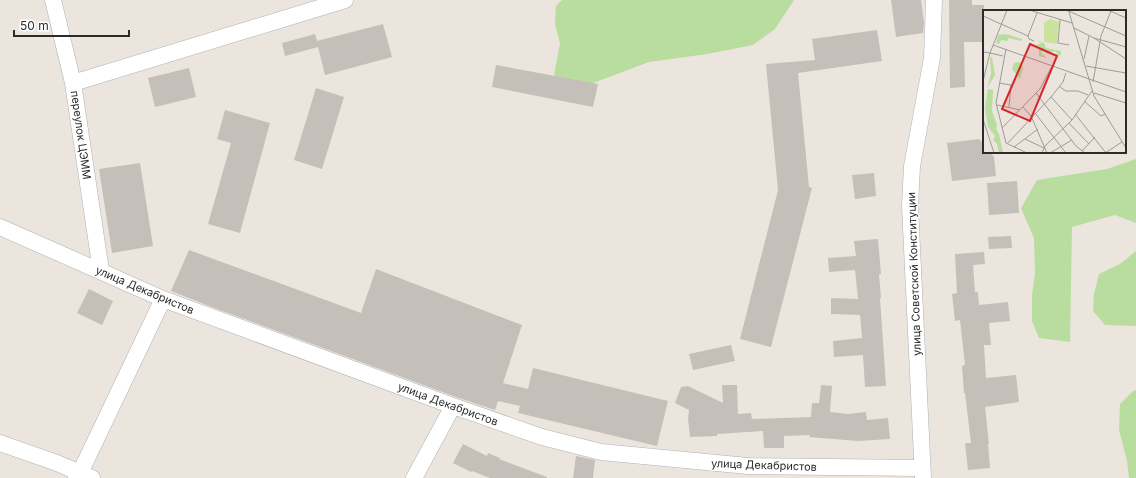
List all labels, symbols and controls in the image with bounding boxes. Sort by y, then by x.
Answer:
inset map [983,10,1126,153]
scale bar [14,12,129,38]
text: 50 m [20,18,49,33]
street label: переулок ЦЭММ [68,90,94,180]
street label: улица Советской Конституции [904,192,924,356]
street label: улица Декабристов [94,263,196,317]
street label: улица Декабристов [396,379,500,429]
street label: улица Декабристов [711,456,817,474]

